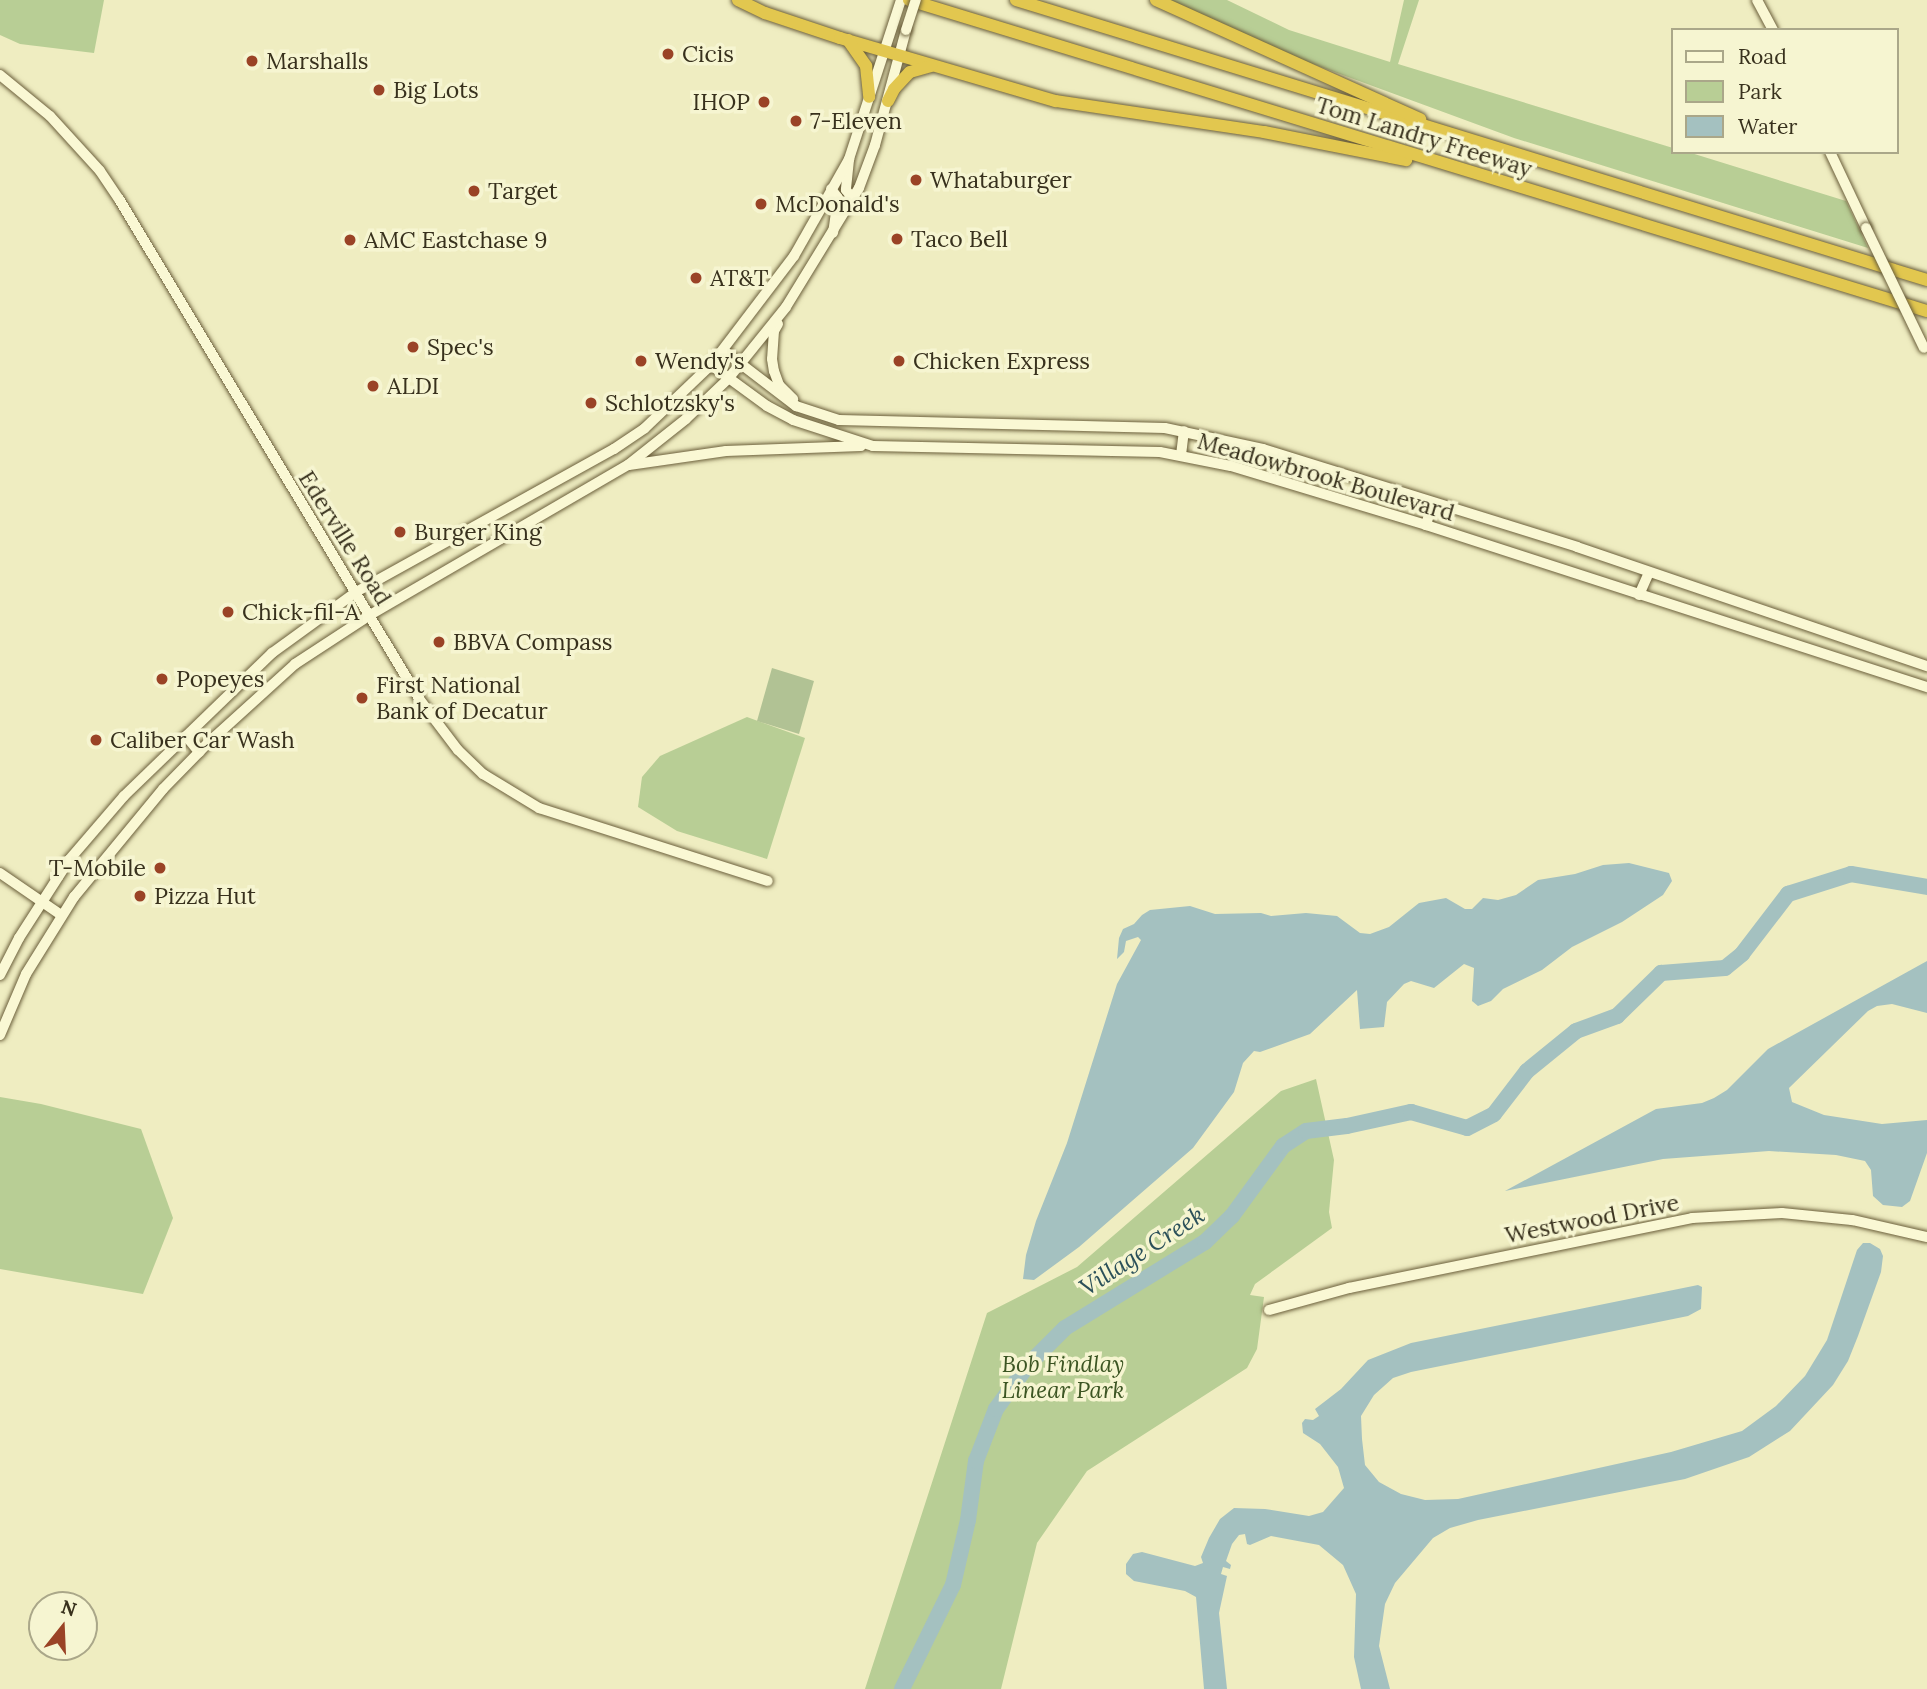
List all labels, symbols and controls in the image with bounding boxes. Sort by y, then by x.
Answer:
legend [1672,28,1899,154]
place label: Cicis [682,40,734,68]
text: Road [1738,43,1787,70]
marker: Cicis [660,46,676,62]
place label: Marshalls [266,47,368,75]
marker: Marshalls [244,53,260,69]
place label: Big Lots [393,76,479,104]
text: Park [1738,78,1782,105]
marker: Big Lots [371,82,387,98]
place label: IHOP [693,88,750,116]
street label: Tom Landry Freeway [1313,91,1535,183]
marker: IHOP [756,94,772,110]
place label: 7-Eleven [810,107,902,135]
marker: 7-Eleven [788,113,804,129]
text: Water [1738,113,1797,140]
place label: Whataburger [930,166,1072,194]
marker: Whataburger [908,172,924,188]
place label: Target [488,177,558,205]
marker: Target [466,183,482,199]
place label: McDonald's [775,190,900,218]
marker: McDonald's [753,196,769,212]
place label: Taco Bell [911,225,1008,253]
place label: AMC Eastchase 9 [364,226,548,254]
marker: Taco Bell [889,231,905,247]
marker: AMC Eastchase 9 [342,232,358,248]
place label: AT&T [710,264,769,292]
marker: AT&T [688,270,704,286]
place label: Spec's [427,333,494,361]
marker: Spec's [405,339,421,355]
place label: Wendy's [655,347,745,375]
place label: Chicken Express [913,347,1090,375]
marker: Wendy's [633,353,649,369]
marker: Chicken Express [891,353,907,369]
place label: ALDI [387,372,439,400]
marker: ALDI [365,378,381,394]
place label: Schlotzsky's [605,389,735,417]
marker: Schlotzsky's [583,395,599,411]
street label: Meadowbrook Boulevard [1194,427,1458,527]
street label: Ederville Road [293,466,397,610]
place label: Burger King [414,518,542,546]
marker: Burger King [392,524,408,540]
place label: Chick-fil-A [242,598,359,626]
marker: Chick-fil-A [220,604,236,620]
place label: BBVA Compass [453,628,613,656]
marker: BBVA Compass [431,634,447,650]
place label: Popeyes [176,665,264,693]
marker: Popeyes [154,671,170,687]
place label: First National Bank of Decatur [376,671,548,725]
marker: First National Bank of Decatur [354,690,370,706]
place label: Caliber Car Wash [110,726,295,754]
marker: Caliber Car Wash [88,732,104,748]
place label: T-Mobile [49,854,146,882]
marker: T-Mobile [152,860,168,876]
place label: Pizza Hut [154,882,256,910]
marker: Pizza Hut [132,888,148,904]
street label: Westwood Drive [1503,1189,1681,1249]
water label: Village Creek [1074,1200,1210,1302]
park label: Bob Findlay Linear Park [1001,1350,1125,1404]
north arrow [28,1591,98,1661]
text: N [58,1594,80,1622]

